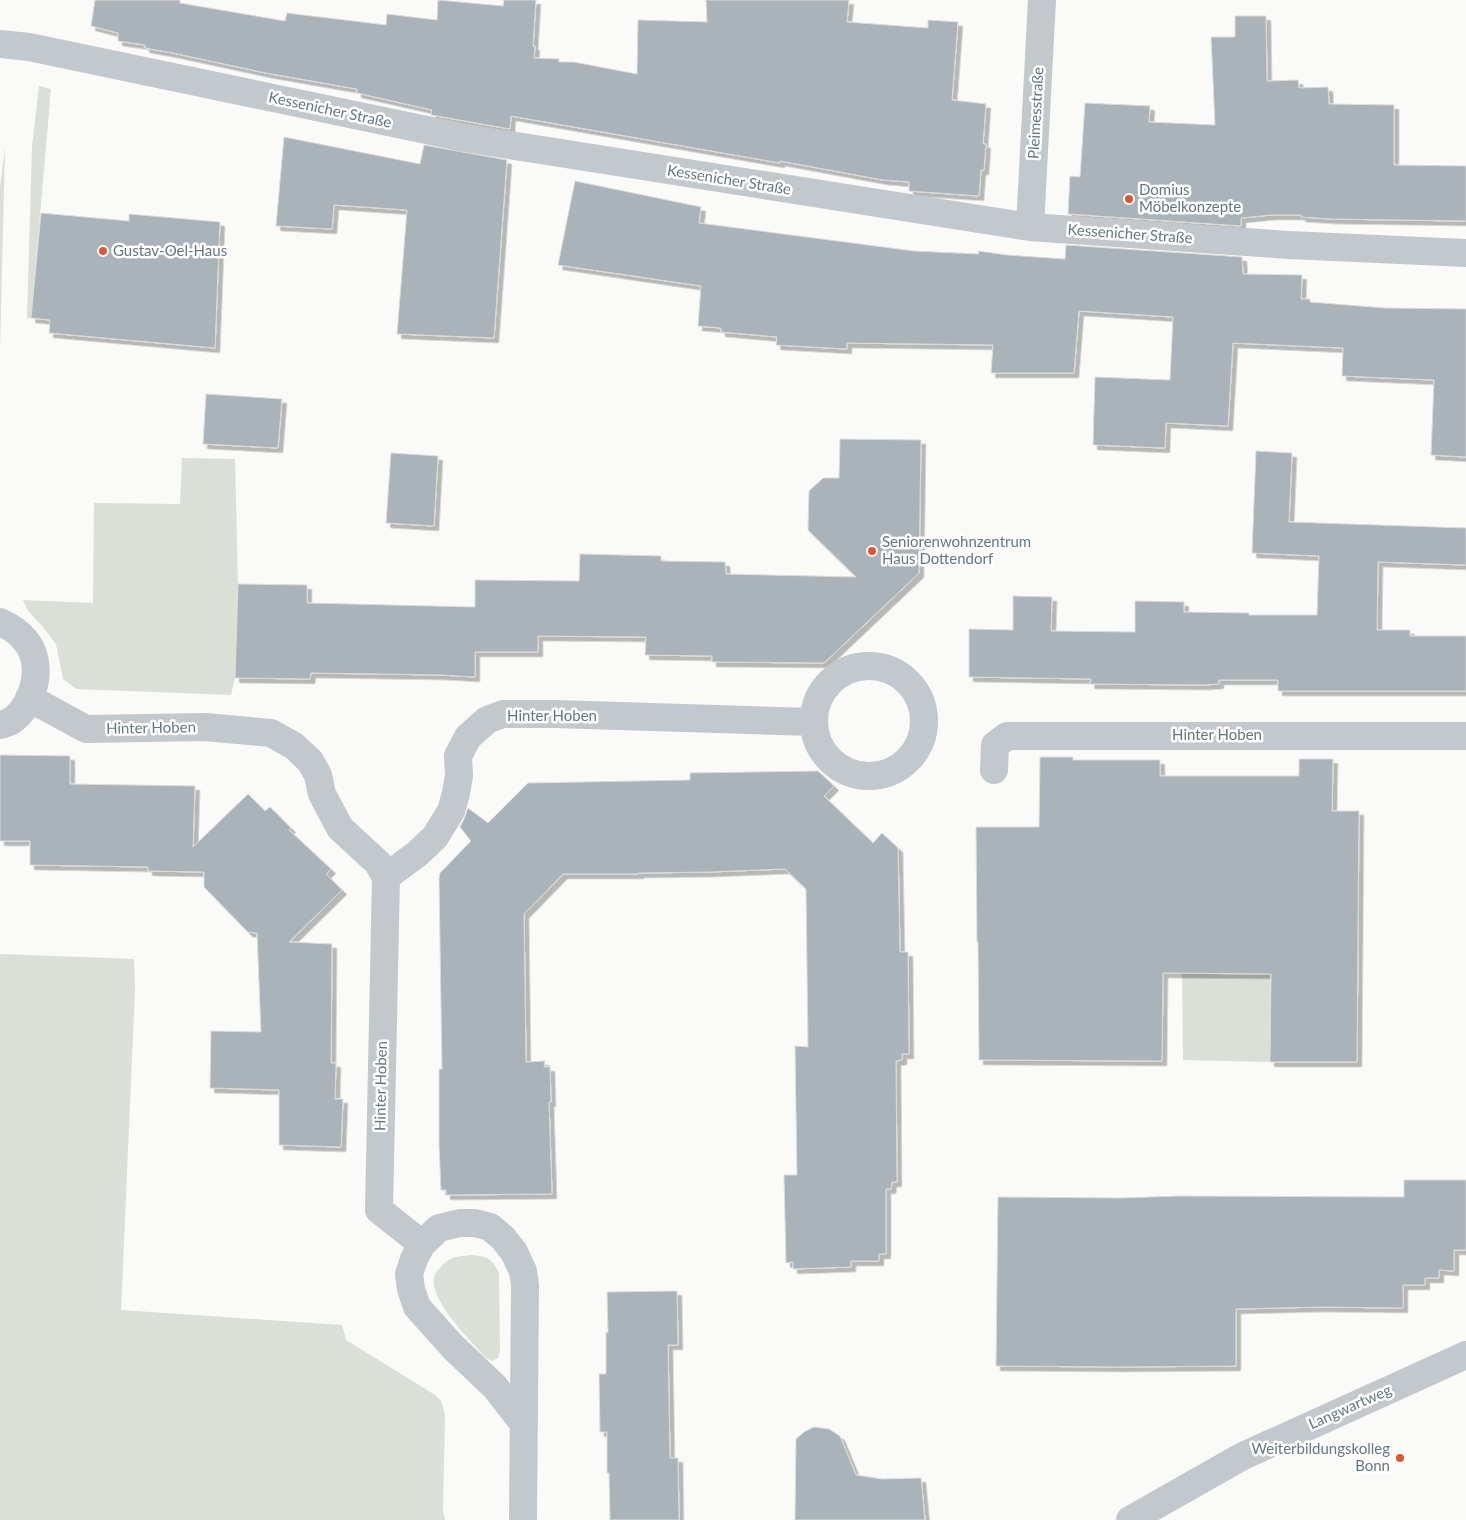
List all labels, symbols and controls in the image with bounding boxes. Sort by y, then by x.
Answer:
street label: Pleimesstraße [1024,66,1046,159]
street label: Kessenicher Straße [267,87,393,131]
street label: Kessenicher Straße [666,160,792,198]
place label: Domius Möbelkonzepte [1139,180,1241,215]
marker: Domius Möbelkonzepte [1123,193,1135,205]
street label: Kessenicher Straße [1067,220,1193,246]
place label: Gustav-Oel-Haus [113,241,227,259]
marker: Gustav-Oel-Haus [97,245,109,257]
place label: Seniorenwohnzentrum Haus Dottendorf [882,532,1031,567]
marker: Seniorenwohnzentrum Haus Dottendorf [866,545,878,557]
street label: Hinter Hoben [507,706,597,724]
street label: Hinter Hoben [106,717,196,737]
street label: Hinter Hoben [1172,725,1262,743]
street label: Hinter Hoben [370,1041,390,1131]
street label: Langwartweg [1305,1380,1394,1432]
place label: Weiterbildungskolleg Bonn [1252,1439,1390,1474]
marker: Weiterbildungskolleg Bonn [1394,1452,1406,1464]

